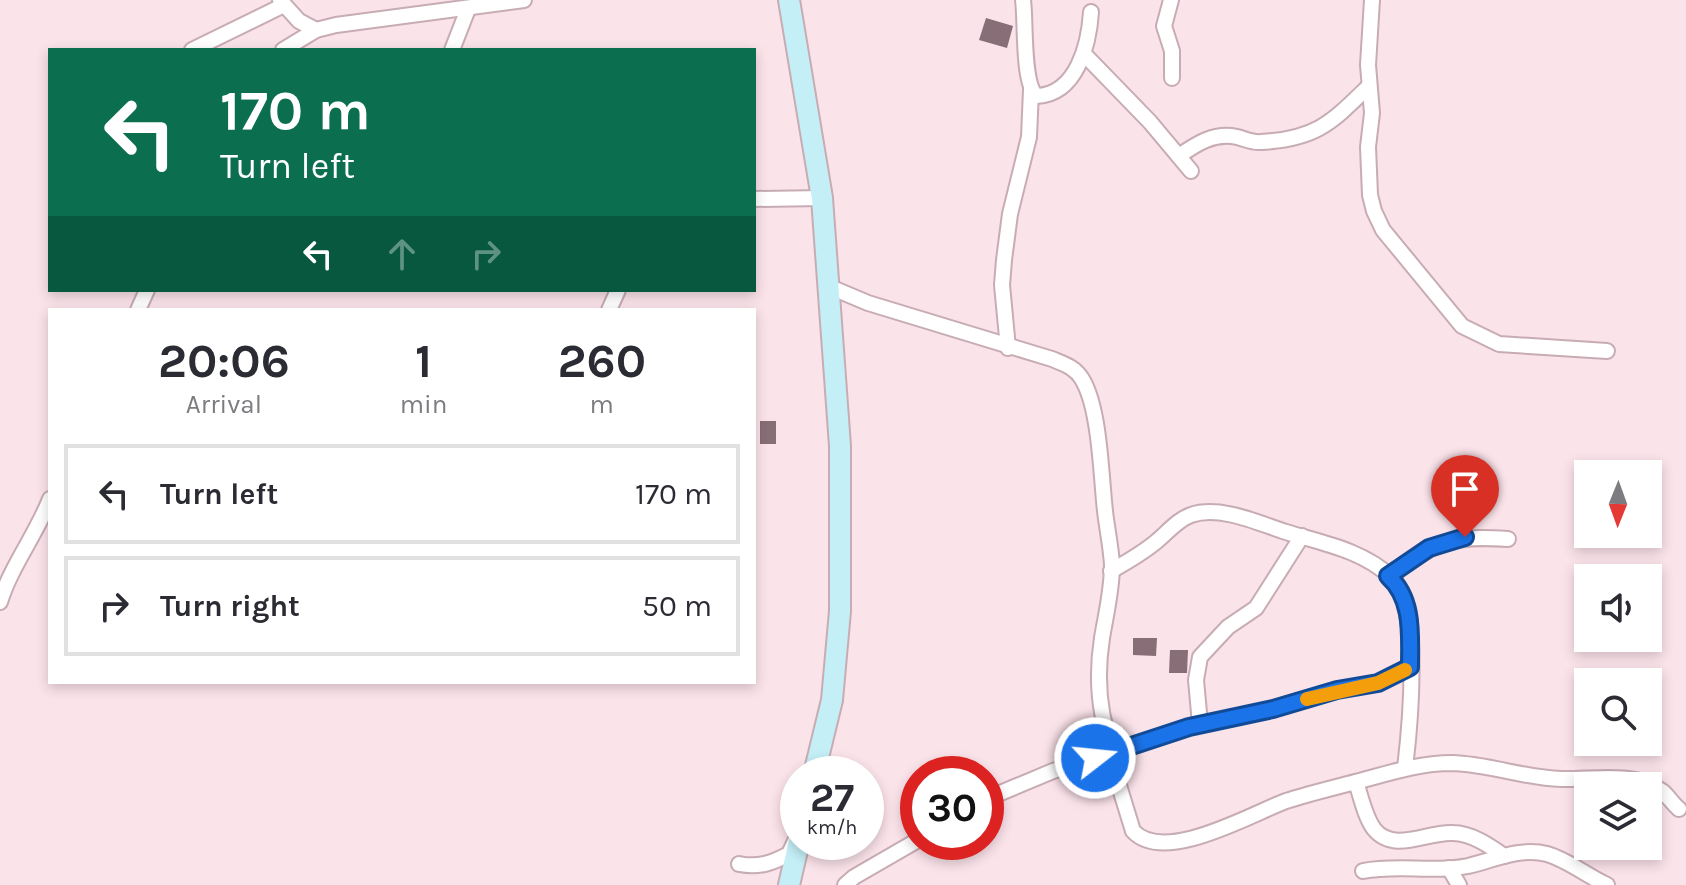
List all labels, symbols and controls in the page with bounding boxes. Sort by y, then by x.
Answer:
text: 170 m [220,78,371,143]
icon: left [88,80,192,184]
text: Turn left [220,145,355,187]
icon: left [296,232,340,276]
icon: ahead [380,232,424,276]
icon: right [464,232,508,276]
text: 20:06 [158,333,290,389]
text: 1 [415,333,432,389]
text: 260 [557,333,646,389]
text: Arrival [186,389,262,420]
text: min [400,389,448,420]
text: m [590,389,614,420]
pin [1431,455,1499,537]
north arrow [1574,460,1662,548]
map controls [1574,460,1662,860]
icon: arrive [1443,467,1487,511]
icon: left [92,472,136,516]
text: Turn left [160,476,278,512]
text: 170 m [635,476,712,512]
button: sound [1574,564,1662,652]
icon: right [92,584,136,628]
text: Turn right [160,588,300,624]
text: 50 m [642,588,712,624]
button: search [1574,668,1662,756]
position arrow [1053,716,1137,800]
speed limit sign: 30 [900,756,1004,860]
button: layers [1574,772,1662,860]
text: 27 [810,774,854,821]
text: km/h [807,816,857,839]

